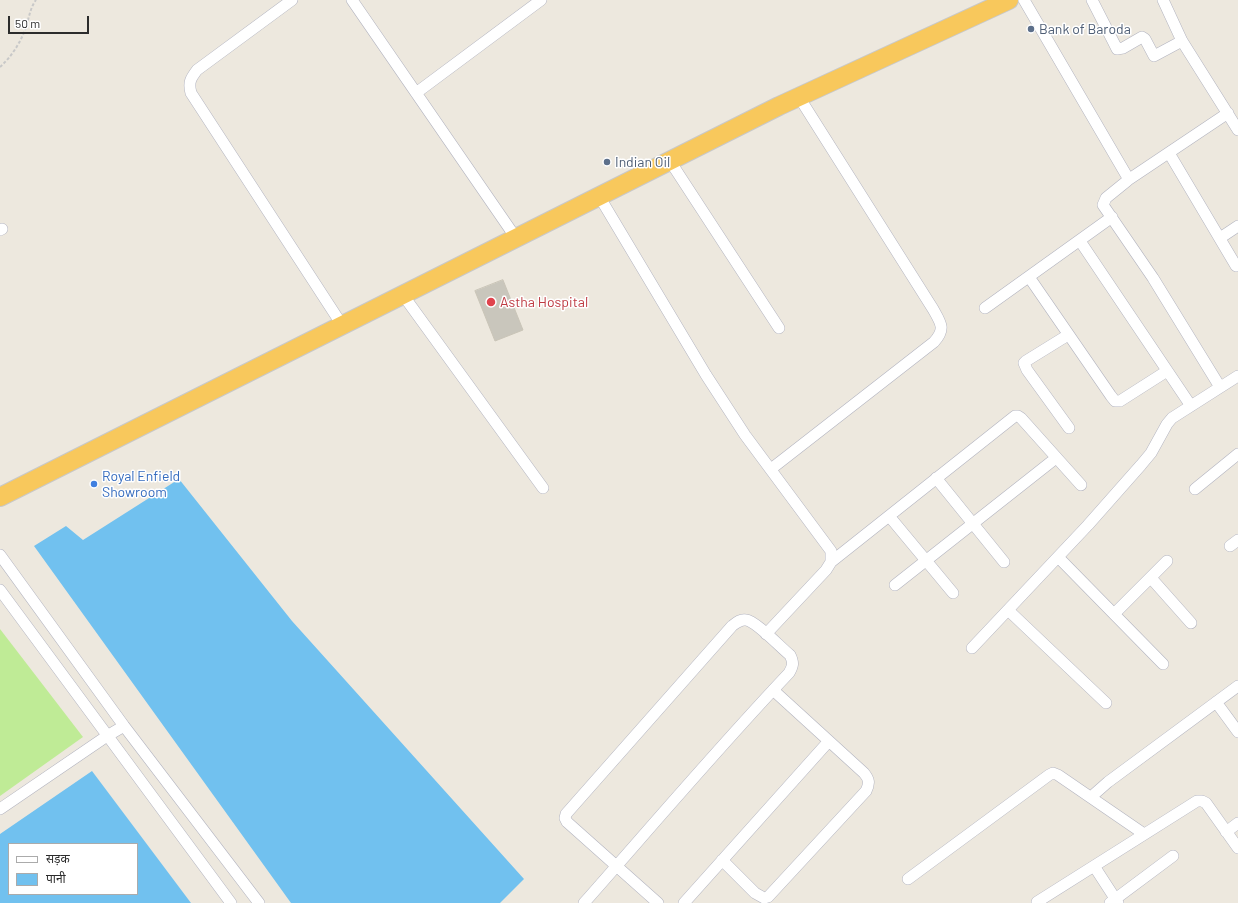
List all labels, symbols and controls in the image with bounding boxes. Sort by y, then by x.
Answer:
scale bar [10,8,91,34]
text: 50 m [15,16,40,30]
place label: Bank of Baroda [1039,21,1131,37]
marker: Bank of Baroda [1026,24,1036,34]
place label: Indian Oil [615,154,670,170]
marker: Indian Oil [602,157,612,167]
place label: Astha Hospital [500,294,588,310]
marker: Astha Hospital [485,296,497,308]
place label: Royal Enfield Showroom [102,468,180,500]
marker: Royal Enfield Showroom [89,479,99,489]
legend [8,843,138,895]
text: सड़क [46,851,70,865]
text: पानी [46,871,66,885]

